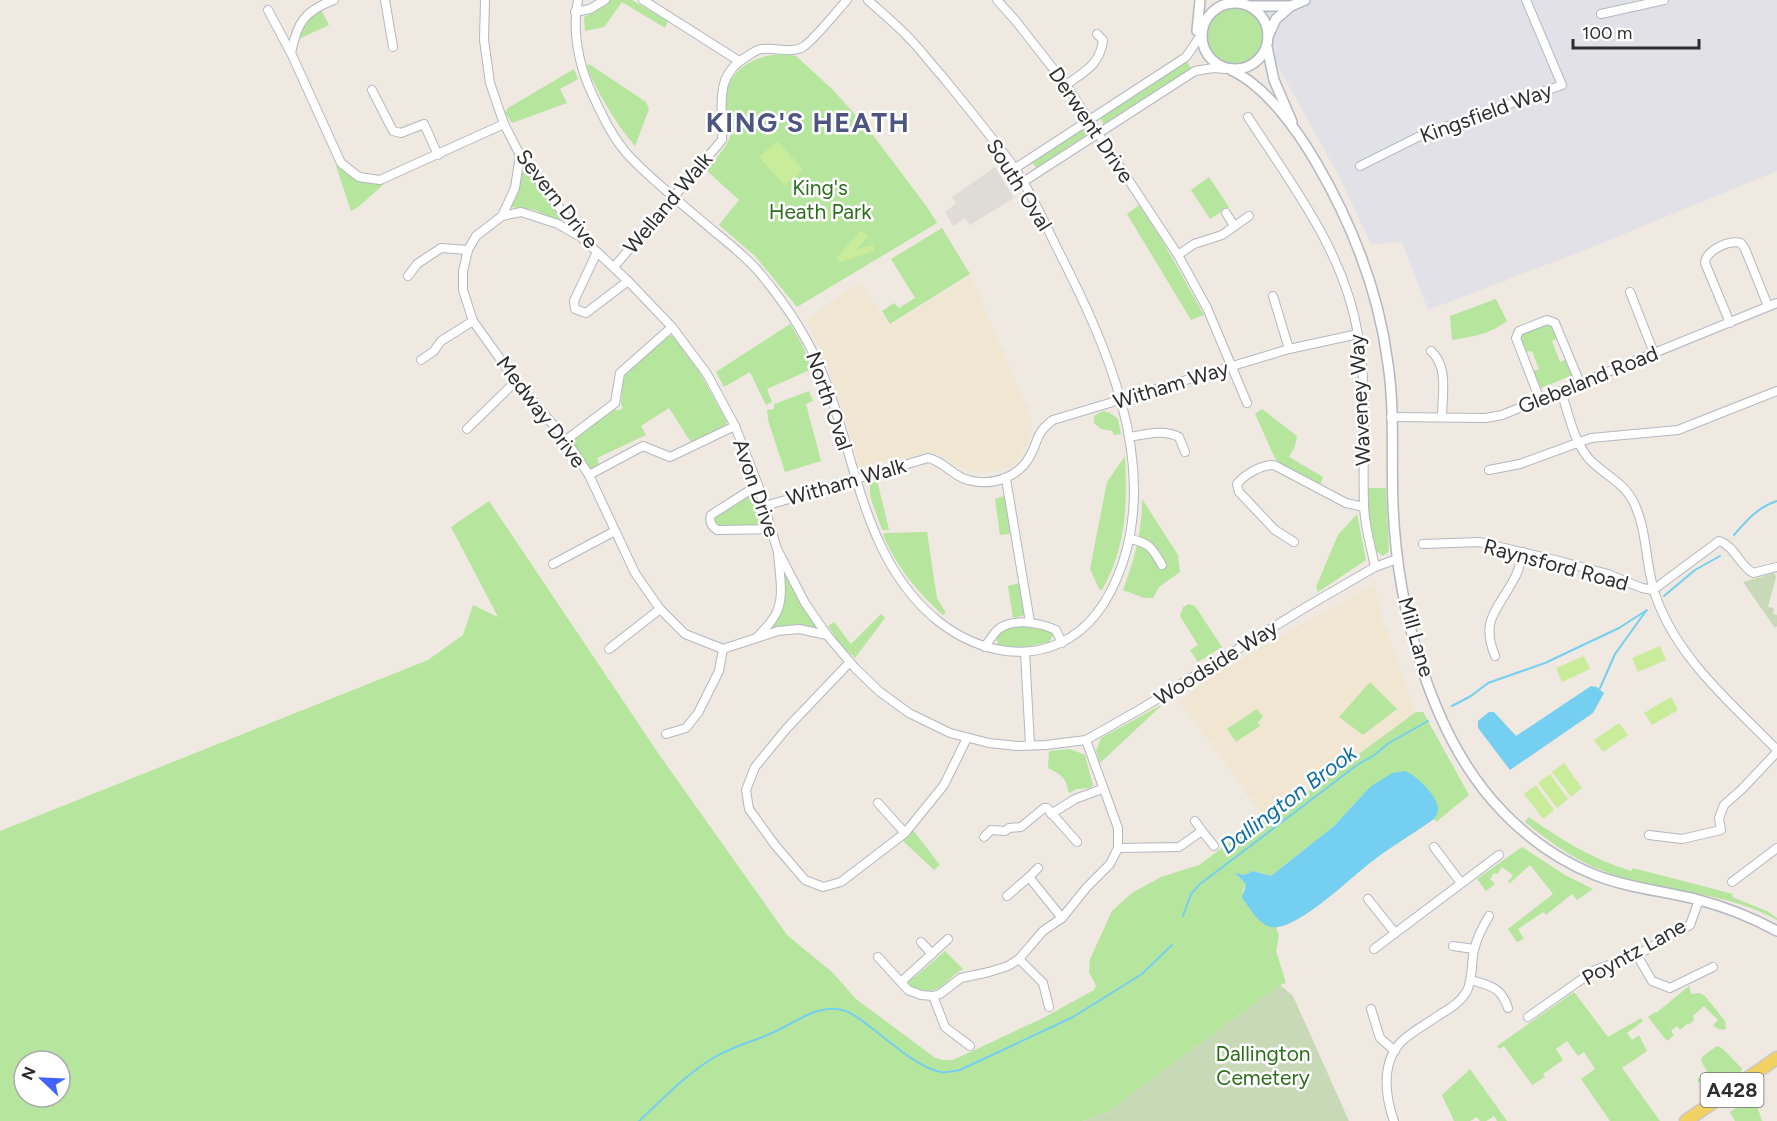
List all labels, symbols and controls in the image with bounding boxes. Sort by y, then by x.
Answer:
scale bar [1573,12,1699,50]
text: 100 m [1582,22,1632,44]
street label: Derwent Drive [1044,62,1139,187]
street label: Kingsfield Way [1416,77,1555,148]
district label: KING'S HEATH [706,106,910,139]
street label: South Oval [981,134,1058,235]
street label: Severn Drive [511,144,604,253]
street label: Welland Walk [618,146,718,259]
park label: King's Heath Park [769,175,872,224]
street label: Waveney Way [1344,333,1375,467]
street label: Glebeland Road [1514,340,1661,419]
street label: North Oval [801,348,858,453]
street label: Medway Drive [491,351,591,472]
street label: Witham Way [1110,355,1232,414]
street label: Avon Drive [728,435,785,540]
street label: Witham Walk [783,452,909,511]
street label: Raynsford Road [1481,533,1631,596]
street label: Mill Lane [1393,594,1440,680]
street label: Woodside Way [1150,615,1282,710]
water label: Dallington Brook [1215,738,1363,860]
street label: Poyntz Lane [1577,913,1690,990]
park label: Dallington Cemetery [1215,1041,1311,1090]
north arrow [12,1049,72,1109]
text: N [17,1064,40,1083]
road number: A428 [1700,1073,1764,1107]

